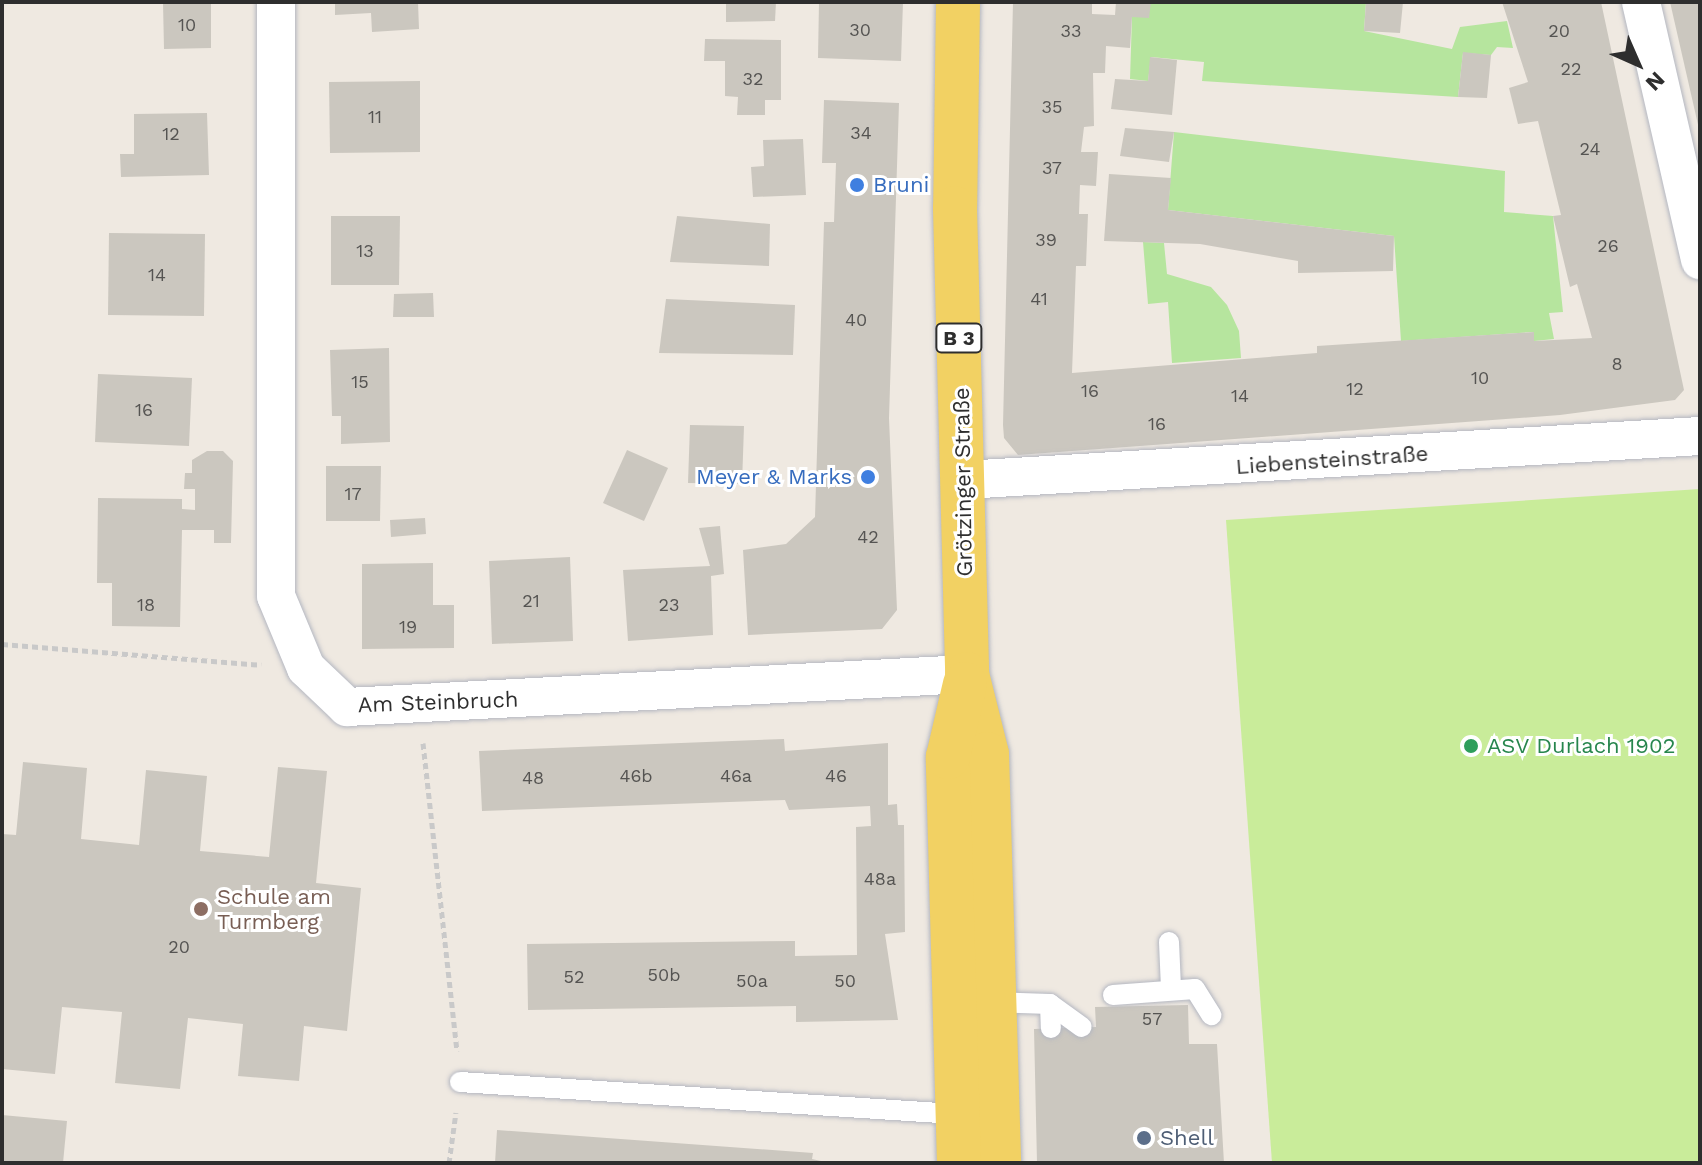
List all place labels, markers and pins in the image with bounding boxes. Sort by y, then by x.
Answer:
place label: Bruni [873,172,929,198]
marker: Bruni [848,176,866,194]
place label: Meyer & Marks [696,464,852,490]
marker: Meyer & Marks [859,468,877,486]
place label: ASV Durlach 1902 [1487,733,1677,759]
marker: ASV Durlach 1902 [1462,737,1480,755]
place label: Schule am Turmberg [217,883,331,934]
marker: Schule am Turmberg [192,900,210,918]
place label: Shell [1160,1125,1214,1151]
marker: Shell [1135,1129,1153,1147]

